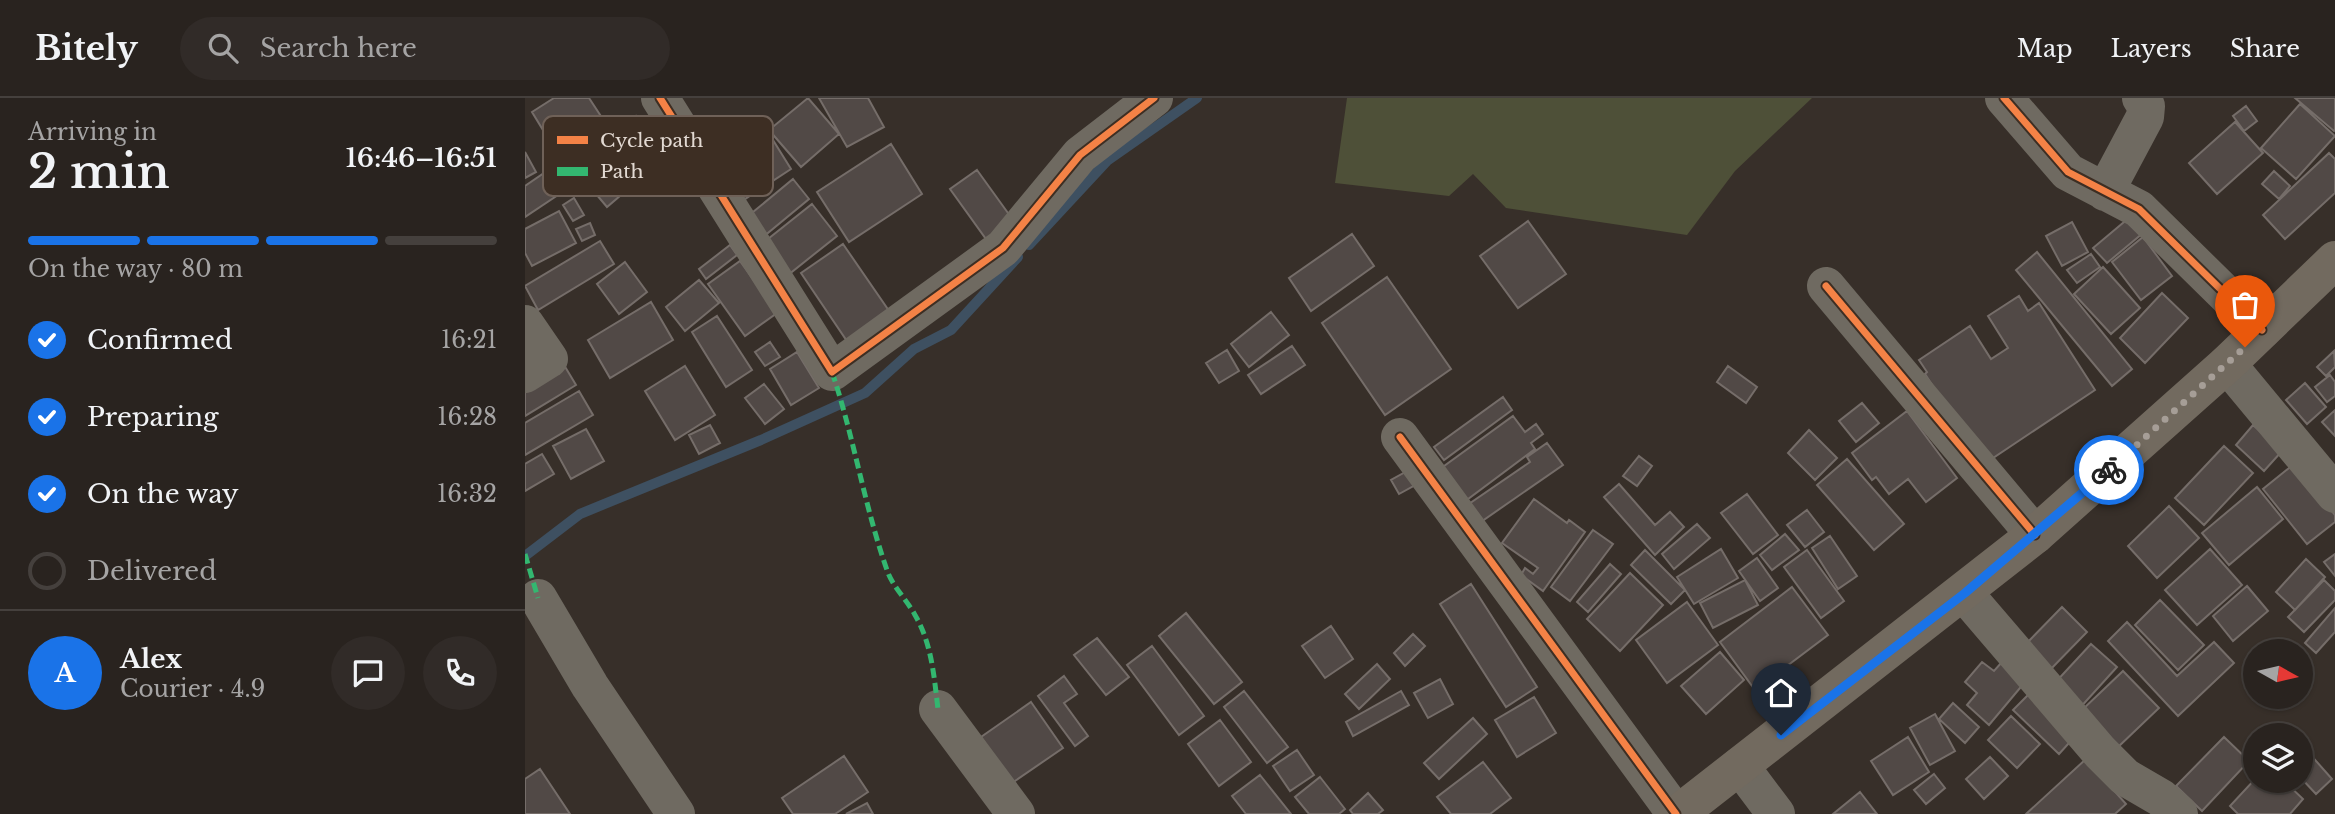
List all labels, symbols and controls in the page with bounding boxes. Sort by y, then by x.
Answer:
search box [180,17,670,80]
text: Bitely [35,28,138,69]
icon: search [204,29,242,67]
text: Search here [260,32,417,64]
text: Map [2017,34,2073,63]
text: Layers [2111,34,2192,63]
text: Share [2230,34,2300,63]
legend [543,116,773,196]
text: Arriving in [28,118,157,146]
text: Cycle path [600,129,703,152]
text: 16:46–16:51 [345,142,497,174]
text: 2 min [28,143,170,200]
text: Path [600,160,644,183]
text: On the way · 80 m [28,255,243,283]
pin [2215,275,2275,347]
icon: bag [2226,286,2264,324]
icon: check [28,321,66,359]
text: Confirmed [87,324,232,356]
text: 16:21 [441,326,497,354]
icon: check [28,398,66,436]
text: Preparing [87,401,219,433]
text: 16:28 [437,403,497,431]
courier [2074,435,2144,505]
icon: bike [2090,451,2128,489]
icon: check [28,475,66,513]
text: On the way [87,478,239,510]
text: 16:32 [437,480,497,508]
text: Delivered [87,555,217,587]
button: chat [331,636,405,710]
button: phone [423,636,497,710]
north arrow [2243,639,2313,709]
map controls [2243,639,2313,793]
text: Alex [120,643,182,675]
text: A [54,657,76,689]
pin [1751,663,1811,735]
icon: home [1762,674,1800,712]
text: Courier · 4.9 [120,675,265,703]
button: layers [2243,723,2313,793]

